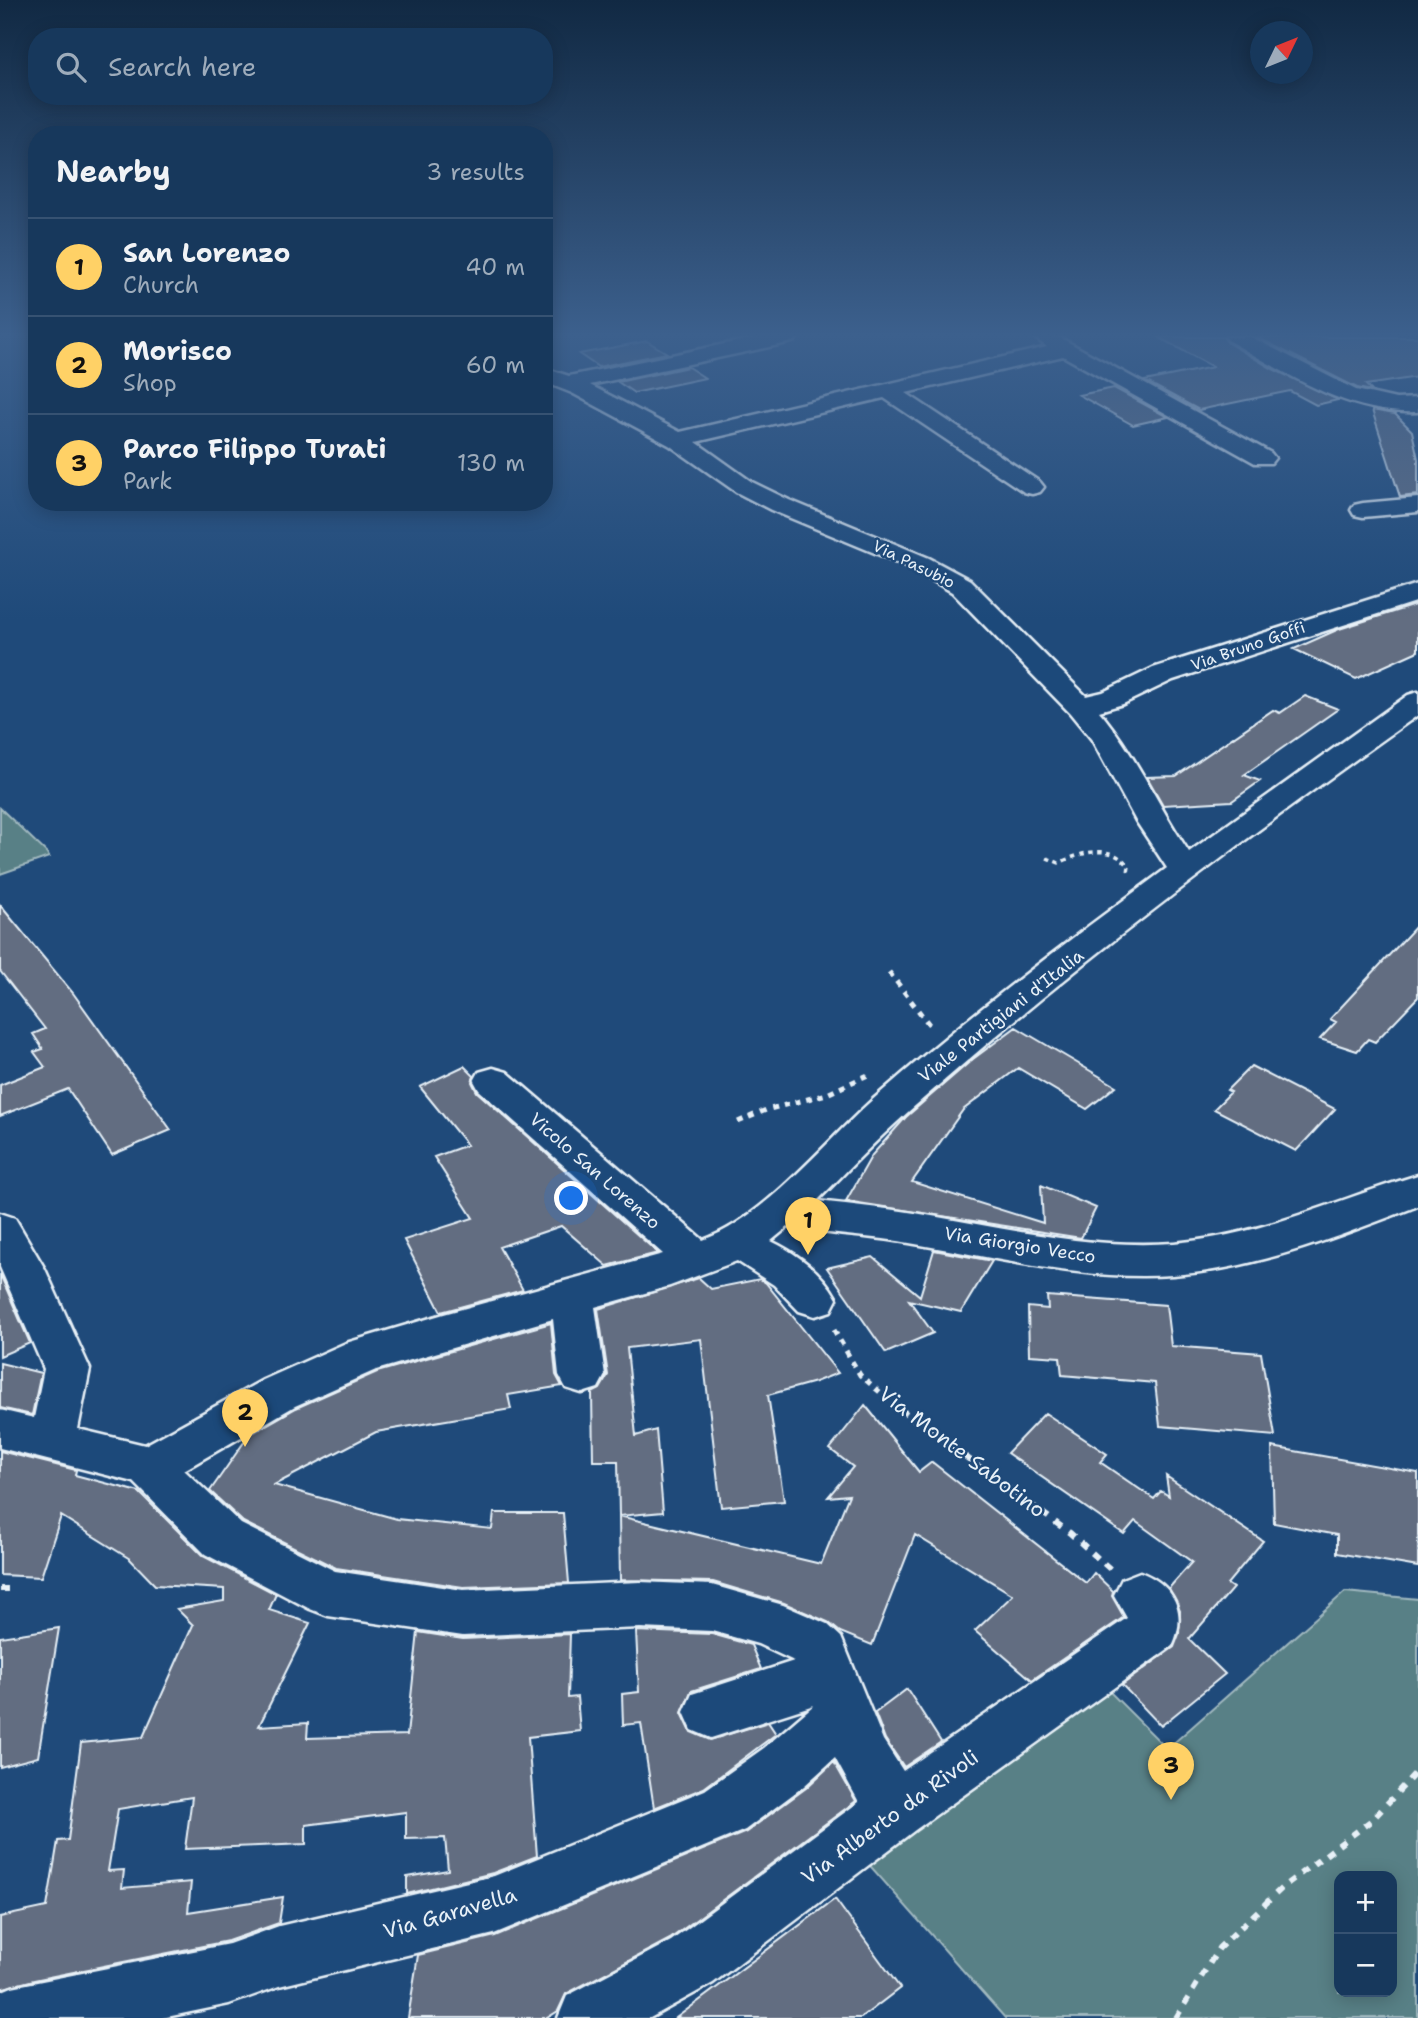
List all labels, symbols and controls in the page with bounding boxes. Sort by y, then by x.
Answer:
north arrow [1250,21,1313,84]
search box [28,28,553,105]
icon: search [52,48,90,86]
text: Search here [108,49,257,84]
text: Nearby [56,151,171,192]
text: 3 results [426,157,525,187]
text: San Lorenzo [123,235,290,270]
text: 1 [74,252,84,282]
text: 40 m [465,252,525,282]
text: Church [123,270,199,300]
text: Morisco [123,333,232,368]
text: 2 [71,350,87,380]
text: 60 m [466,350,525,380]
text: Shop [123,368,177,398]
text: Parco Filippo Turati [123,431,386,466]
text: 3 [71,448,87,478]
text: 130 m [457,448,525,478]
text: Park [123,466,172,496]
street label: Via Pasubio [869,535,959,593]
street label: Via Bruno Goffi [1188,617,1308,675]
street label: Viale Partigiani d'Italia [913,944,1089,1088]
street label: Vicolo San Lorenzo [524,1107,666,1235]
your location [554,1181,588,1215]
pin: 1 [785,1197,831,1255]
street label: Via Giorgio Vecco [943,1221,1097,1269]
street label: Via Monte Sabotino [873,1380,1051,1524]
pin: 2 [222,1389,268,1447]
pin: 3 [1148,1742,1194,1800]
street label: Via Alberto da Rivoli [796,1743,984,1891]
map controls [1334,1871,1397,1997]
button: + [1334,1871,1397,1934]
street label: Via Garavella [380,1881,520,1945]
button: − [1334,1934,1397,1997]

